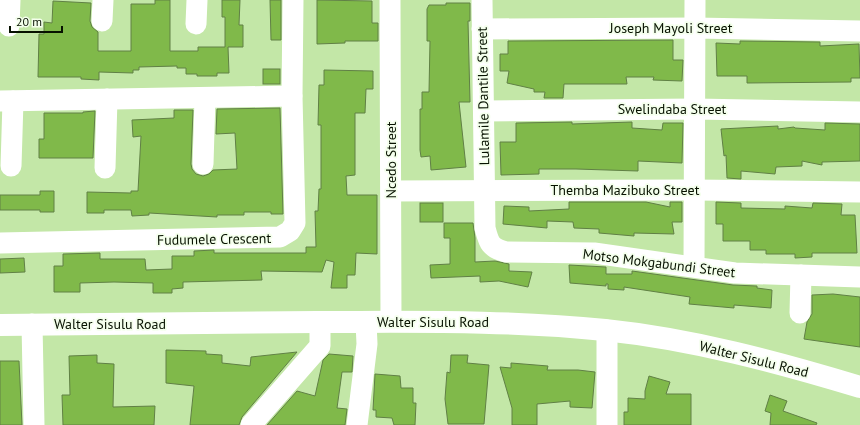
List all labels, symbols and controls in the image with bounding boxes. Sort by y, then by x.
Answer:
scale bar [10,8,62,34]
text: 20 m [16,14,42,29]
street label: Joseph Mayoli Street [609,19,733,37]
street label: Lulamile Dantile Street [473,26,493,165]
street label: Swelindaba Street [618,100,727,118]
street label: Ncedo Street [382,121,400,199]
street label: Themba Mazibuko Street [551,181,700,199]
street label: Fudumele Crescent [157,229,272,249]
street label: Motso Mokgabundi Street [582,245,737,281]
street label: Walter Sisulu Road [377,313,489,331]
street label: Walter Sisulu Road [54,315,166,333]
street label: Walter Sisulu Road [698,337,810,381]

